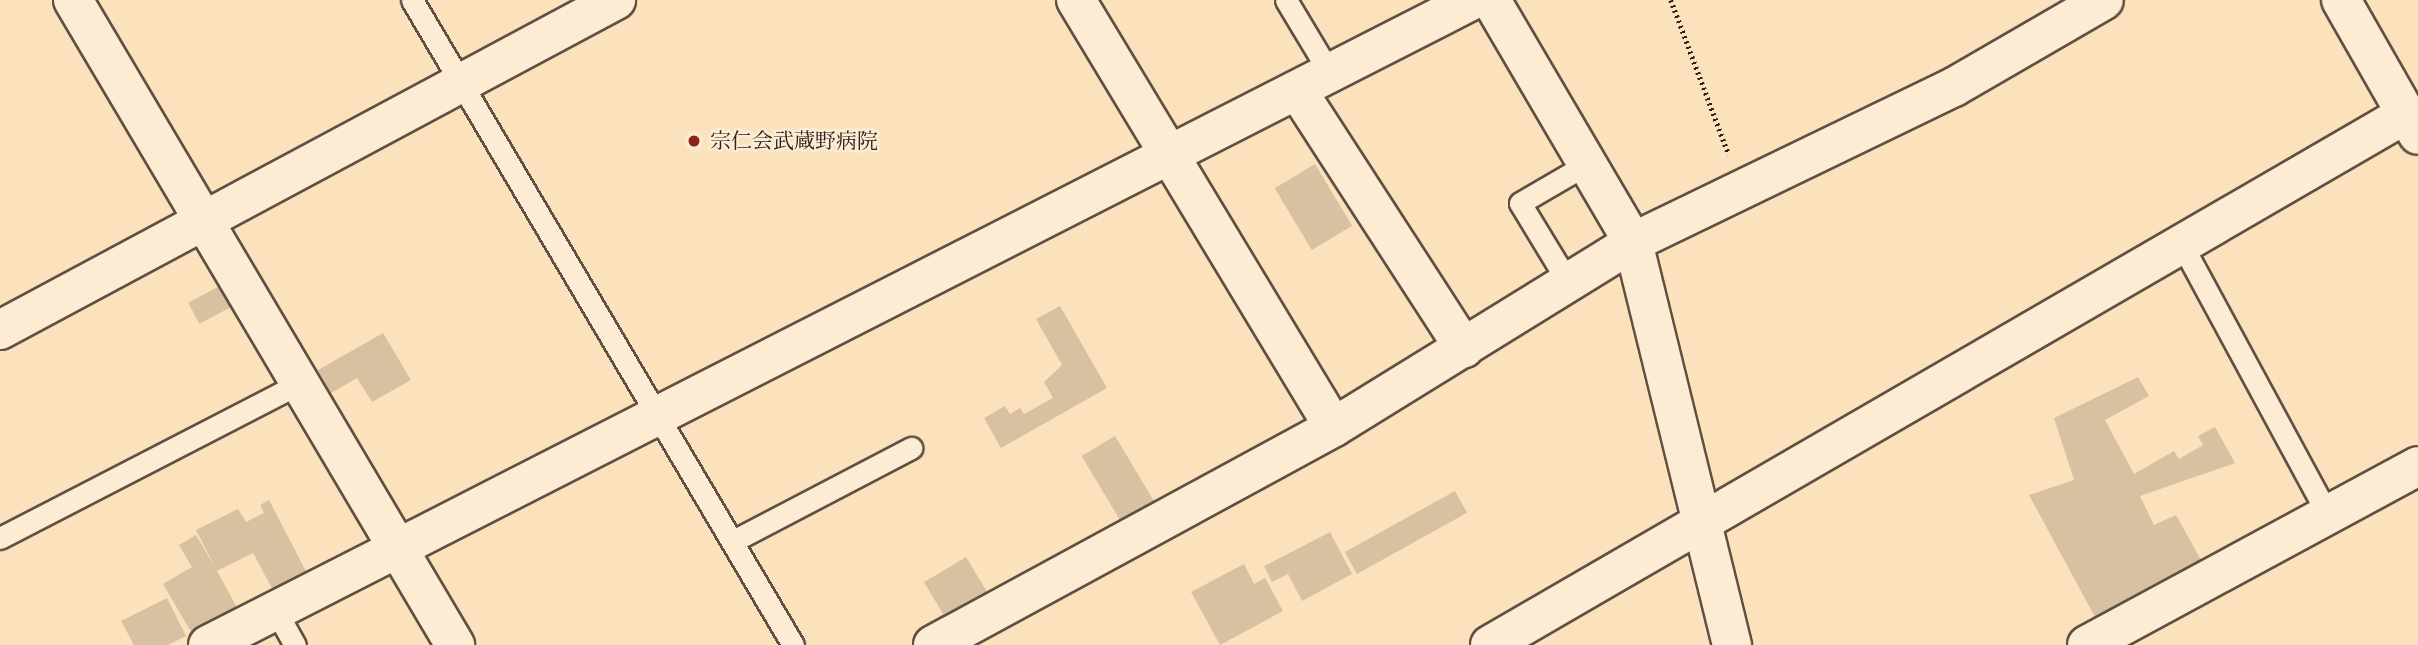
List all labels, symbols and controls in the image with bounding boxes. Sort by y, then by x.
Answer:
place label: 宗仁会武蔵野病院 [710,128,878,154]
marker: 宗仁会武蔵野病院 [684,131,704,151]

